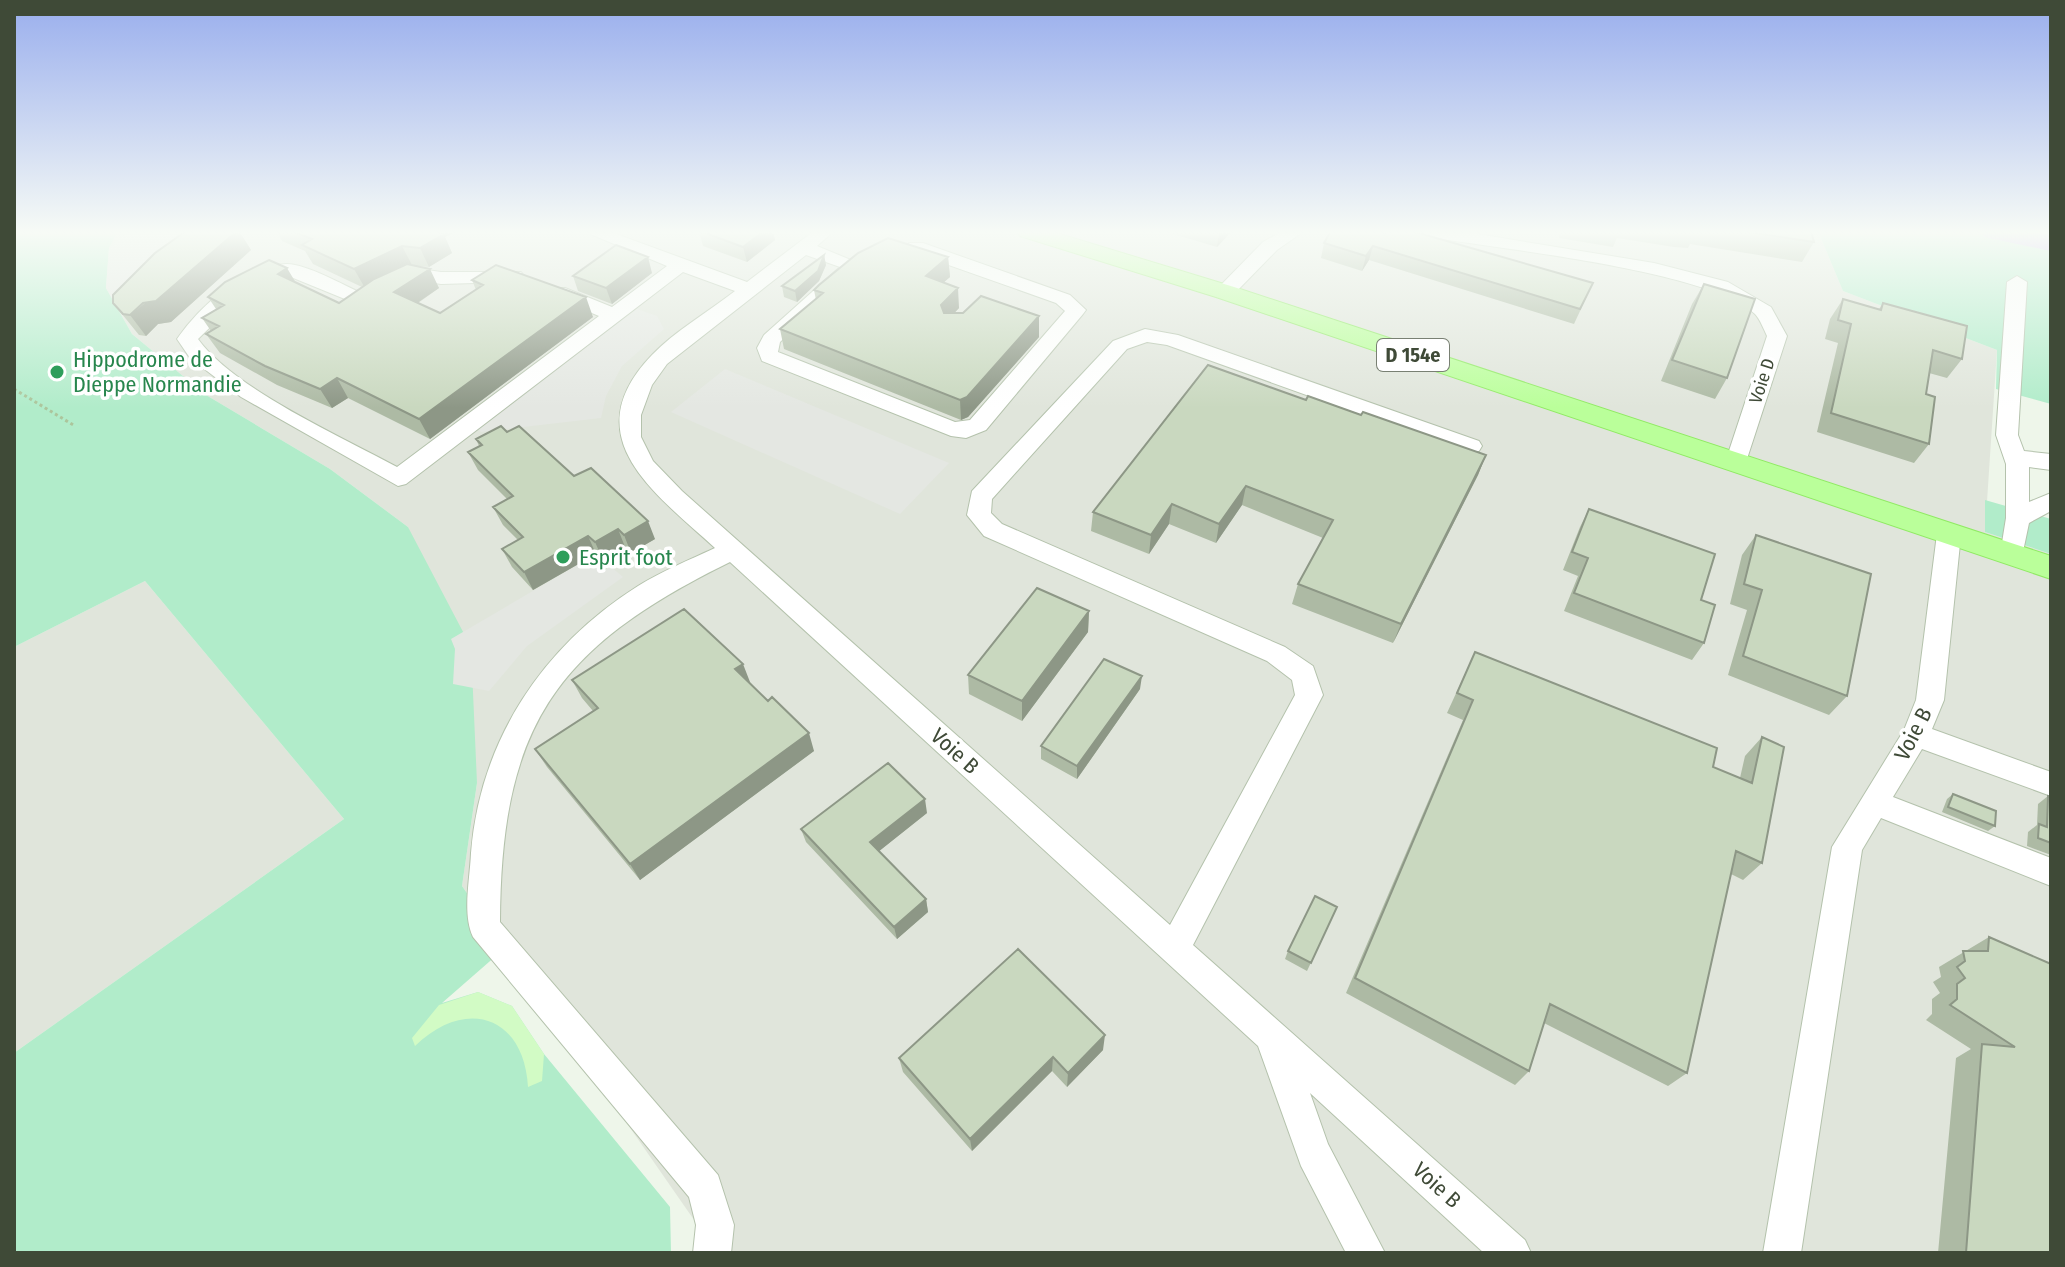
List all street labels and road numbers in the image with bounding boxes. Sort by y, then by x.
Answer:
road number: D 154e [1377,339,1449,371]
street label: Voie D [1744,356,1780,406]
street label: Voie B [1888,703,1938,765]
street label: Voie B [925,722,985,780]
street label: Voie B [1407,1156,1467,1214]

